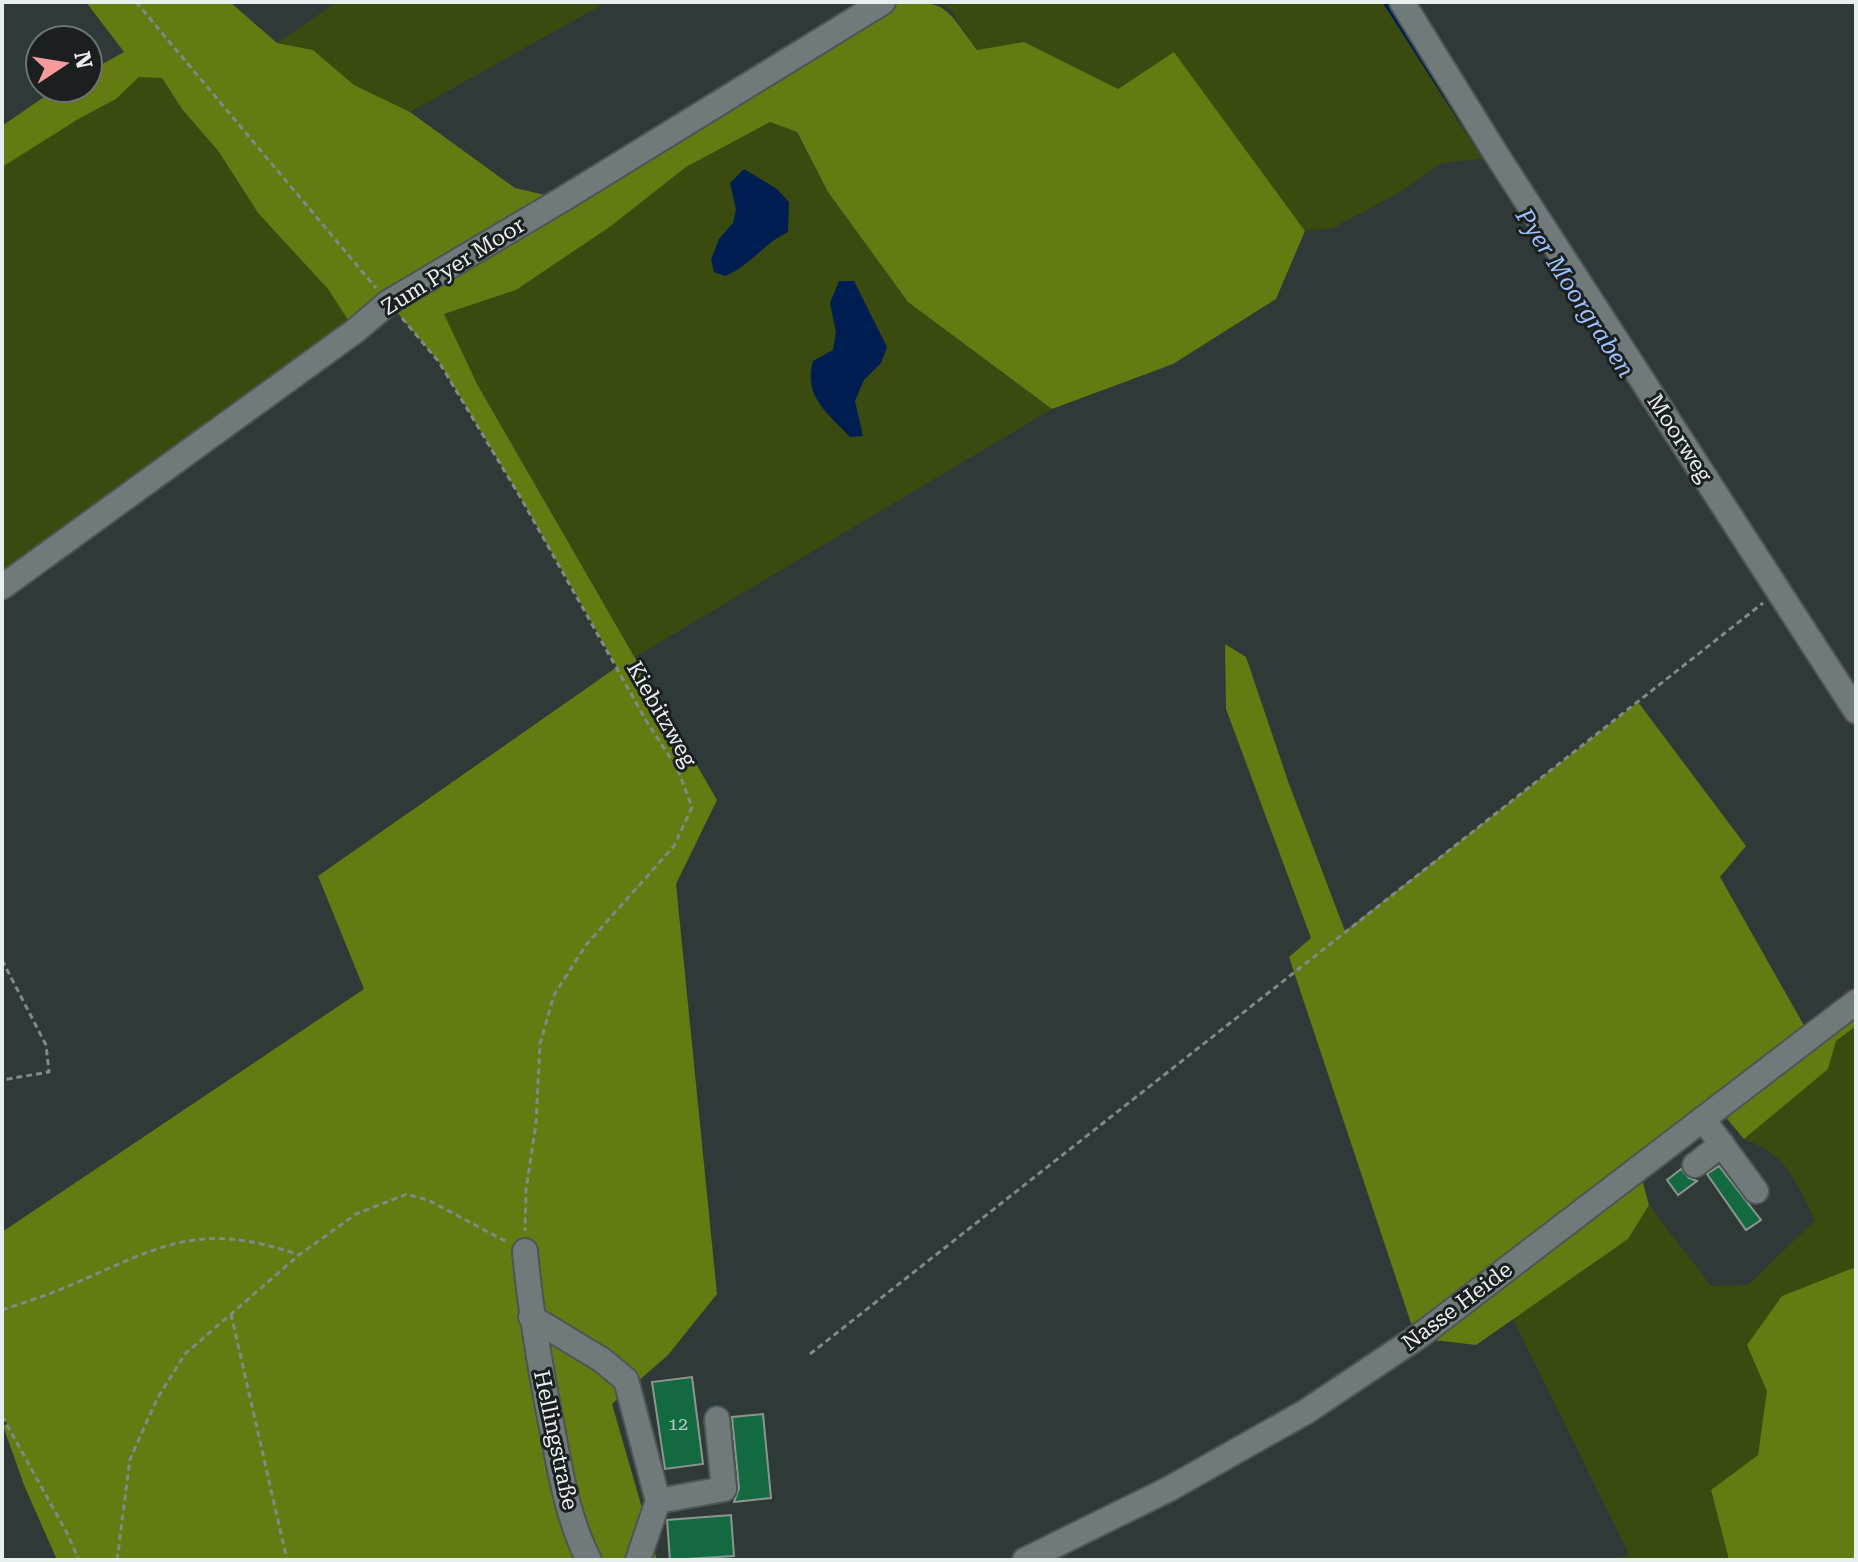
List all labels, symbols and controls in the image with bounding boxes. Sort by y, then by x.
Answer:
north arrow [24,24,104,104]
text: N [69,49,97,71]
water label: Pyer Moorgraben [1509,202,1640,383]
street label: Zum Pyer Moor [377,212,529,320]
street label: Moorweg [1642,389,1718,487]
street label: Kiebitzweg [622,657,702,771]
street label: Nasse Heide [1397,1257,1517,1355]
street label: Hellingstraße [529,1368,583,1512]
house number: 12 [668,1413,688,1434]

